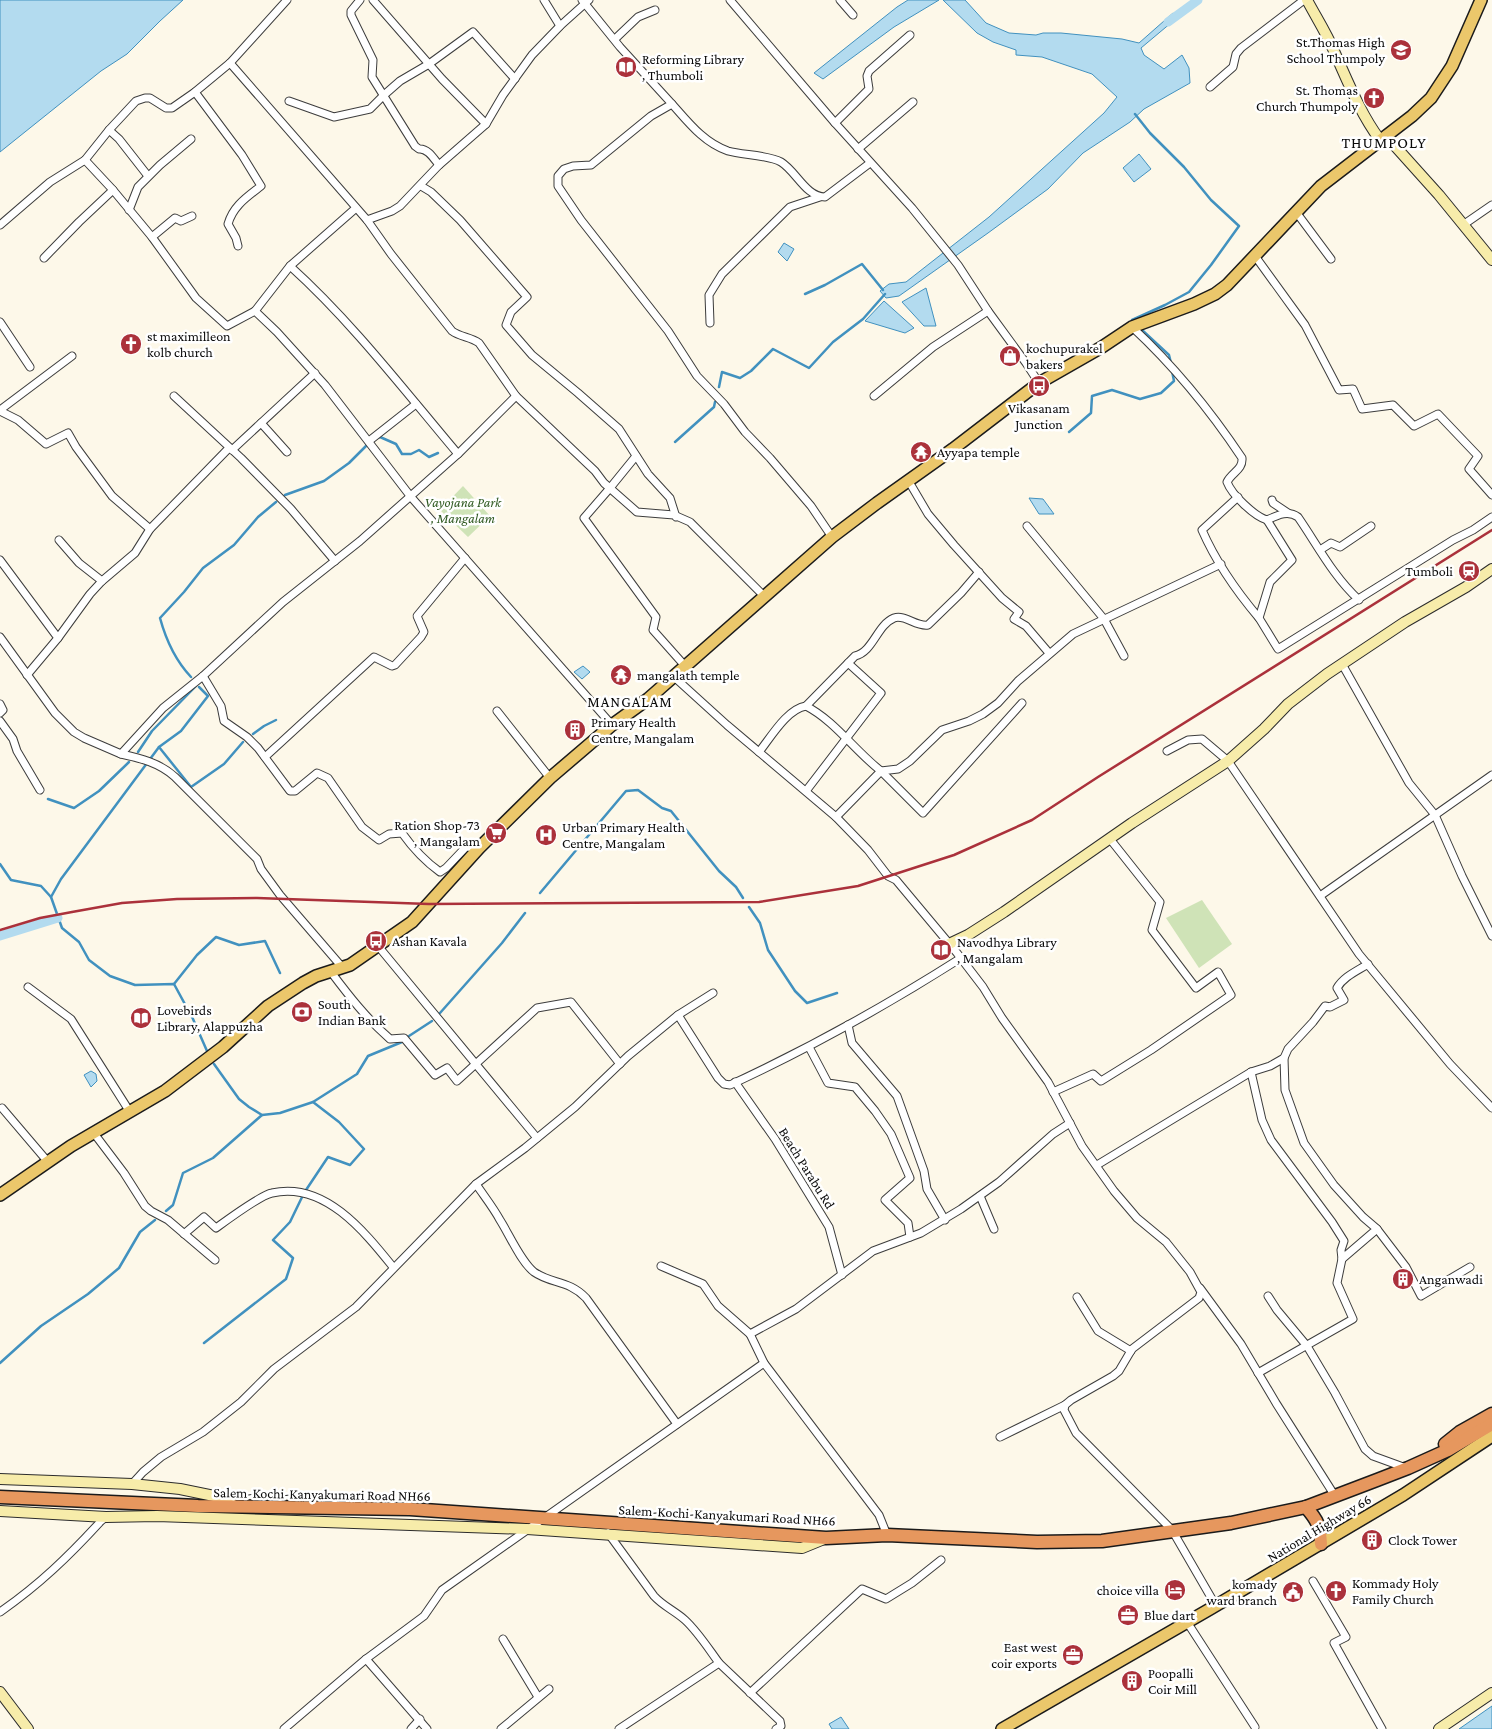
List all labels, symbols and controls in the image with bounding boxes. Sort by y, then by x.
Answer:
place label: St.Thomas High School Thumpoly [1287,34,1386,66]
school or university icon: St.Thomas High School Thumpoly [1389,38,1413,62]
place label: Reforming Library , Thumboli [642,51,745,83]
library icon: Reforming Library , Thumboli [614,55,638,79]
place label: St. Thomas Church Thumpoly [1256,82,1359,114]
church icon: St. Thomas Church Thumpoly [1362,86,1386,110]
district label: THUMPOLY [1341,134,1427,151]
place label: st maximilleon kolb church [147,328,231,360]
church icon: st maximilleon kolb church [119,332,143,356]
place label: kochupurakel bakers [1026,340,1103,372]
shop icon: kochupurakel bakers [998,344,1022,368]
bus stop icon: Vikasanam Junction [1027,374,1051,398]
place label: Vikasanam Junction [1008,400,1070,432]
temple icon: Ayyapa temple [909,440,933,464]
place label: Ayyapa temple [937,444,1020,460]
park label: Vayojana Park , Mangalam [425,494,502,526]
station icon: Tumboli [1457,559,1481,583]
place label: Tumboli [1405,563,1453,579]
temple icon: mangalath temple [609,663,633,687]
place label: mangalath temple [637,667,739,683]
district label: MANGALAM [587,694,673,710]
place label: Primary Health Centre, Mangalam [591,714,694,746]
building icon: Primary Health Centre, Mangalam [563,718,587,742]
place label: Ration Shop-73 , Mangalam [394,817,480,849]
place label: Urban Primary Health Centre, Mangalam [562,819,685,851]
supermarket icon: Ration Shop-73 , Mangalam [484,821,508,845]
hospital icon: Urban Primary Health Centre, Mangalam [534,823,558,847]
bus stop icon: Ashan Kavala [364,929,388,953]
place label: Ashan Kavala [392,933,467,949]
place label: Navodhya Library , Mangalam [957,934,1057,966]
library icon: Navodhya Library , Mangalam [929,938,953,962]
place label: South Indian Bank [318,996,386,1028]
bank icon: South Indian Bank [290,1000,314,1024]
place label: Lovebirds Library, Alappuzha [157,1002,264,1034]
library icon: Lovebirds Library, Alappuzha [129,1006,153,1030]
street label: Beach Parabu Rd [776,1124,839,1212]
building icon: Anganwadi [1391,1267,1415,1291]
place label: Anganwadi [1419,1271,1483,1287]
street label: Salem-Kochi-Kanyakumari Road NH66 [213,1484,431,1504]
street label: National Highway 66 [1264,1491,1374,1565]
street label: Salem-Kochi-Kanyakumari Road NH66 [618,1501,836,1529]
building icon: Clock Tower [1360,1528,1384,1552]
place label: Clock Tower [1388,1532,1457,1548]
place label: Kommady Holy Family Church [1352,1575,1439,1607]
place label: komady ward branch [1206,1576,1278,1608]
hotel icon: choice villa [1163,1578,1187,1602]
church icon: Kommady Holy Family Church [1324,1579,1348,1603]
public building icon: komady ward branch [1281,1580,1305,1604]
place label: choice villa [1097,1582,1160,1598]
office icon: Blue dart [1116,1603,1140,1627]
place label: Blue dart [1144,1607,1195,1623]
place label: East west coir exports [991,1639,1057,1671]
office icon: East west coir exports [1061,1643,1085,1667]
place label: Poopalli Coir Mill [1148,1665,1197,1697]
building icon: Poopalli Coir Mill [1120,1669,1144,1693]

